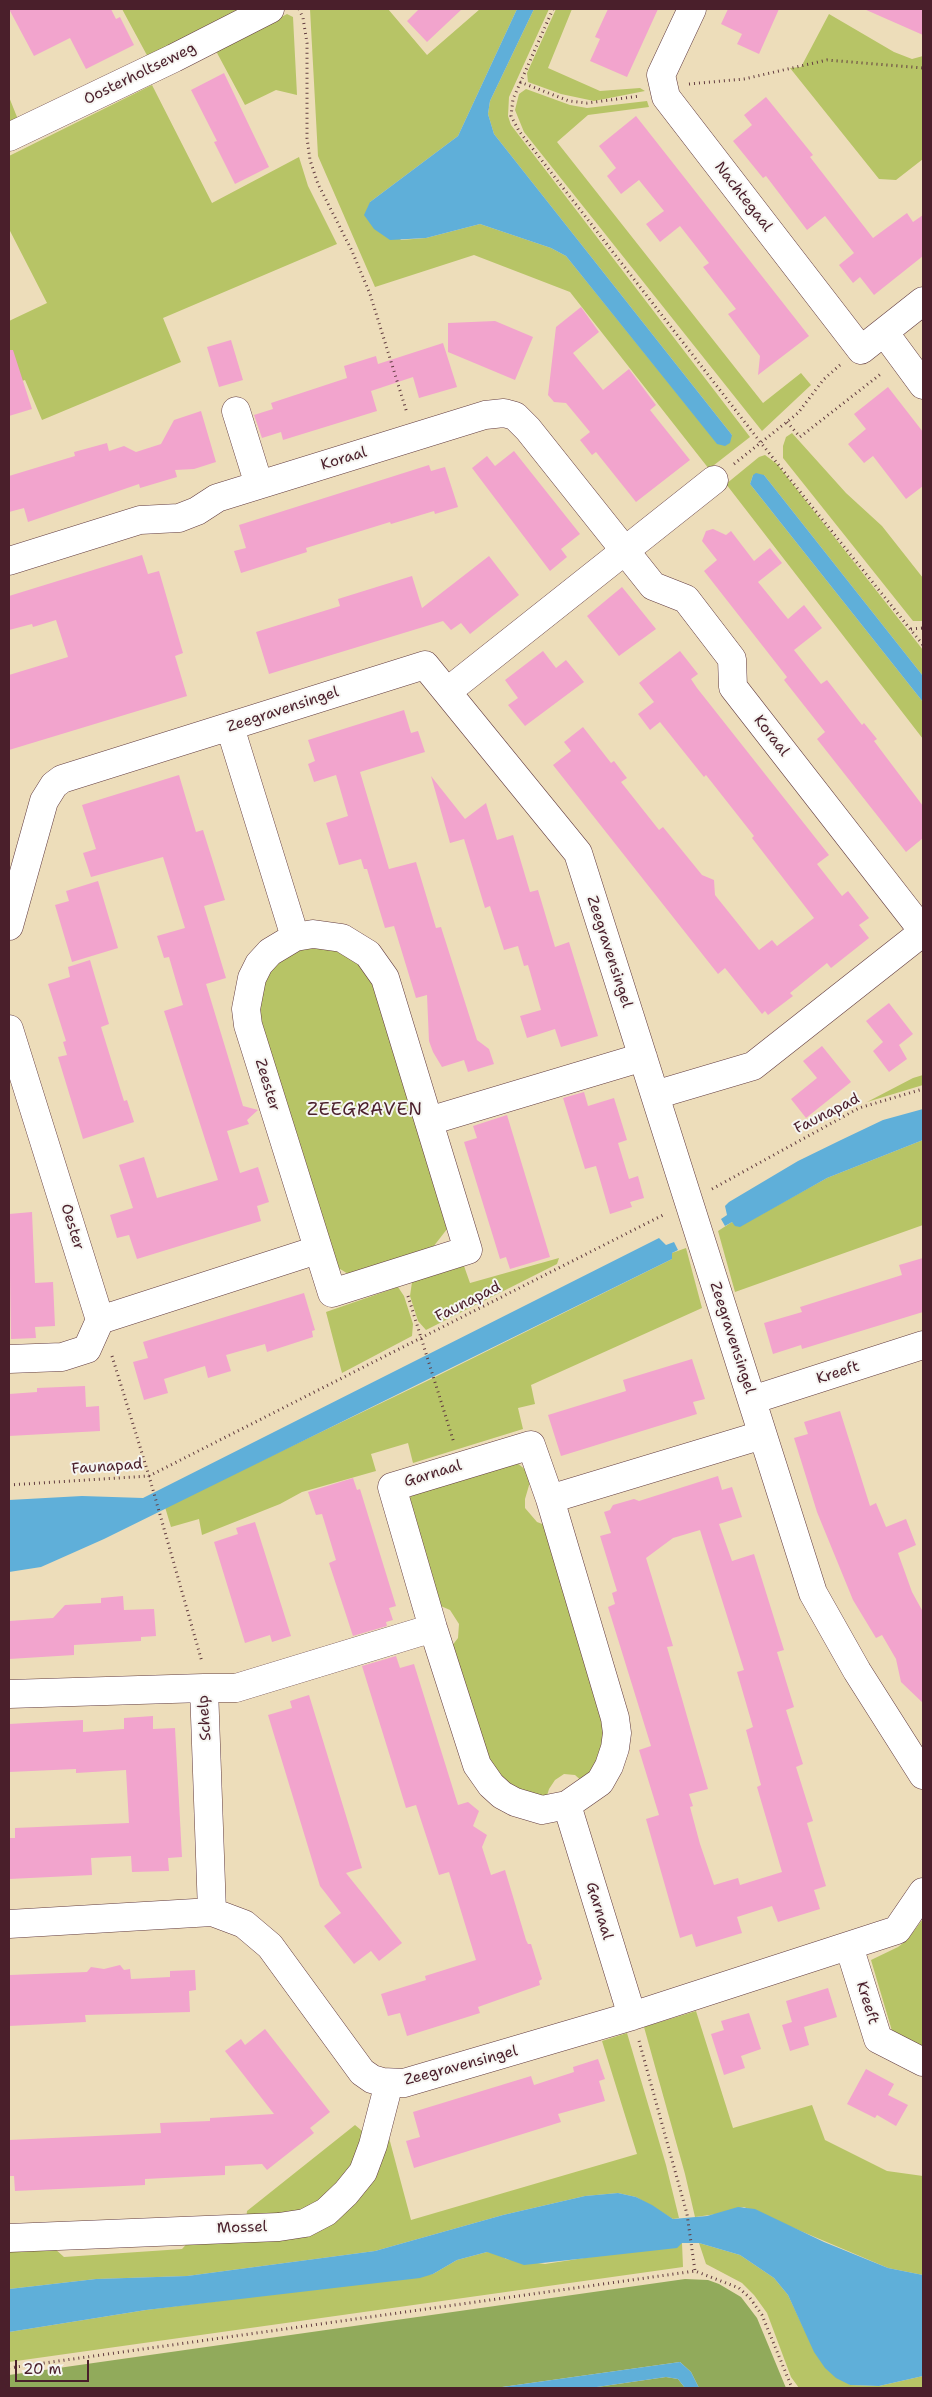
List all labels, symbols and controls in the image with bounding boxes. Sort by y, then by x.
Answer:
street label: Oosterholtseweg [81,39,199,109]
street label: Nachtegaal [710,159,776,235]
street label: Koraal [319,444,369,474]
street label: Zeegravensingel [225,683,341,737]
street label: Koraal [749,712,793,760]
street label: Zeegravensingel [582,894,636,1010]
street label: Zeester [251,1057,283,1113]
street label: Faunapad [791,1090,863,1138]
district label: ZEEGRAVEN [306,1099,424,1121]
street label: Oester [56,1202,88,1252]
street label: Faunapad [432,1278,504,1326]
street label: Zeegravensingel [705,1280,759,1396]
street label: Kreeft [814,1358,862,1388]
street label: Faunapad [71,1456,143,1478]
street label: Garnaal [402,1457,464,1491]
street label: Schelp [194,1694,216,1742]
street label: Garnaal [582,1880,616,1942]
street label: Kreeft [852,1979,882,2027]
street label: Zeegravensingel [402,2042,520,2090]
street label: Mossel [217,2218,267,2238]
scale bar [18,2350,91,2382]
text: 20 m [23,2359,62,2379]

